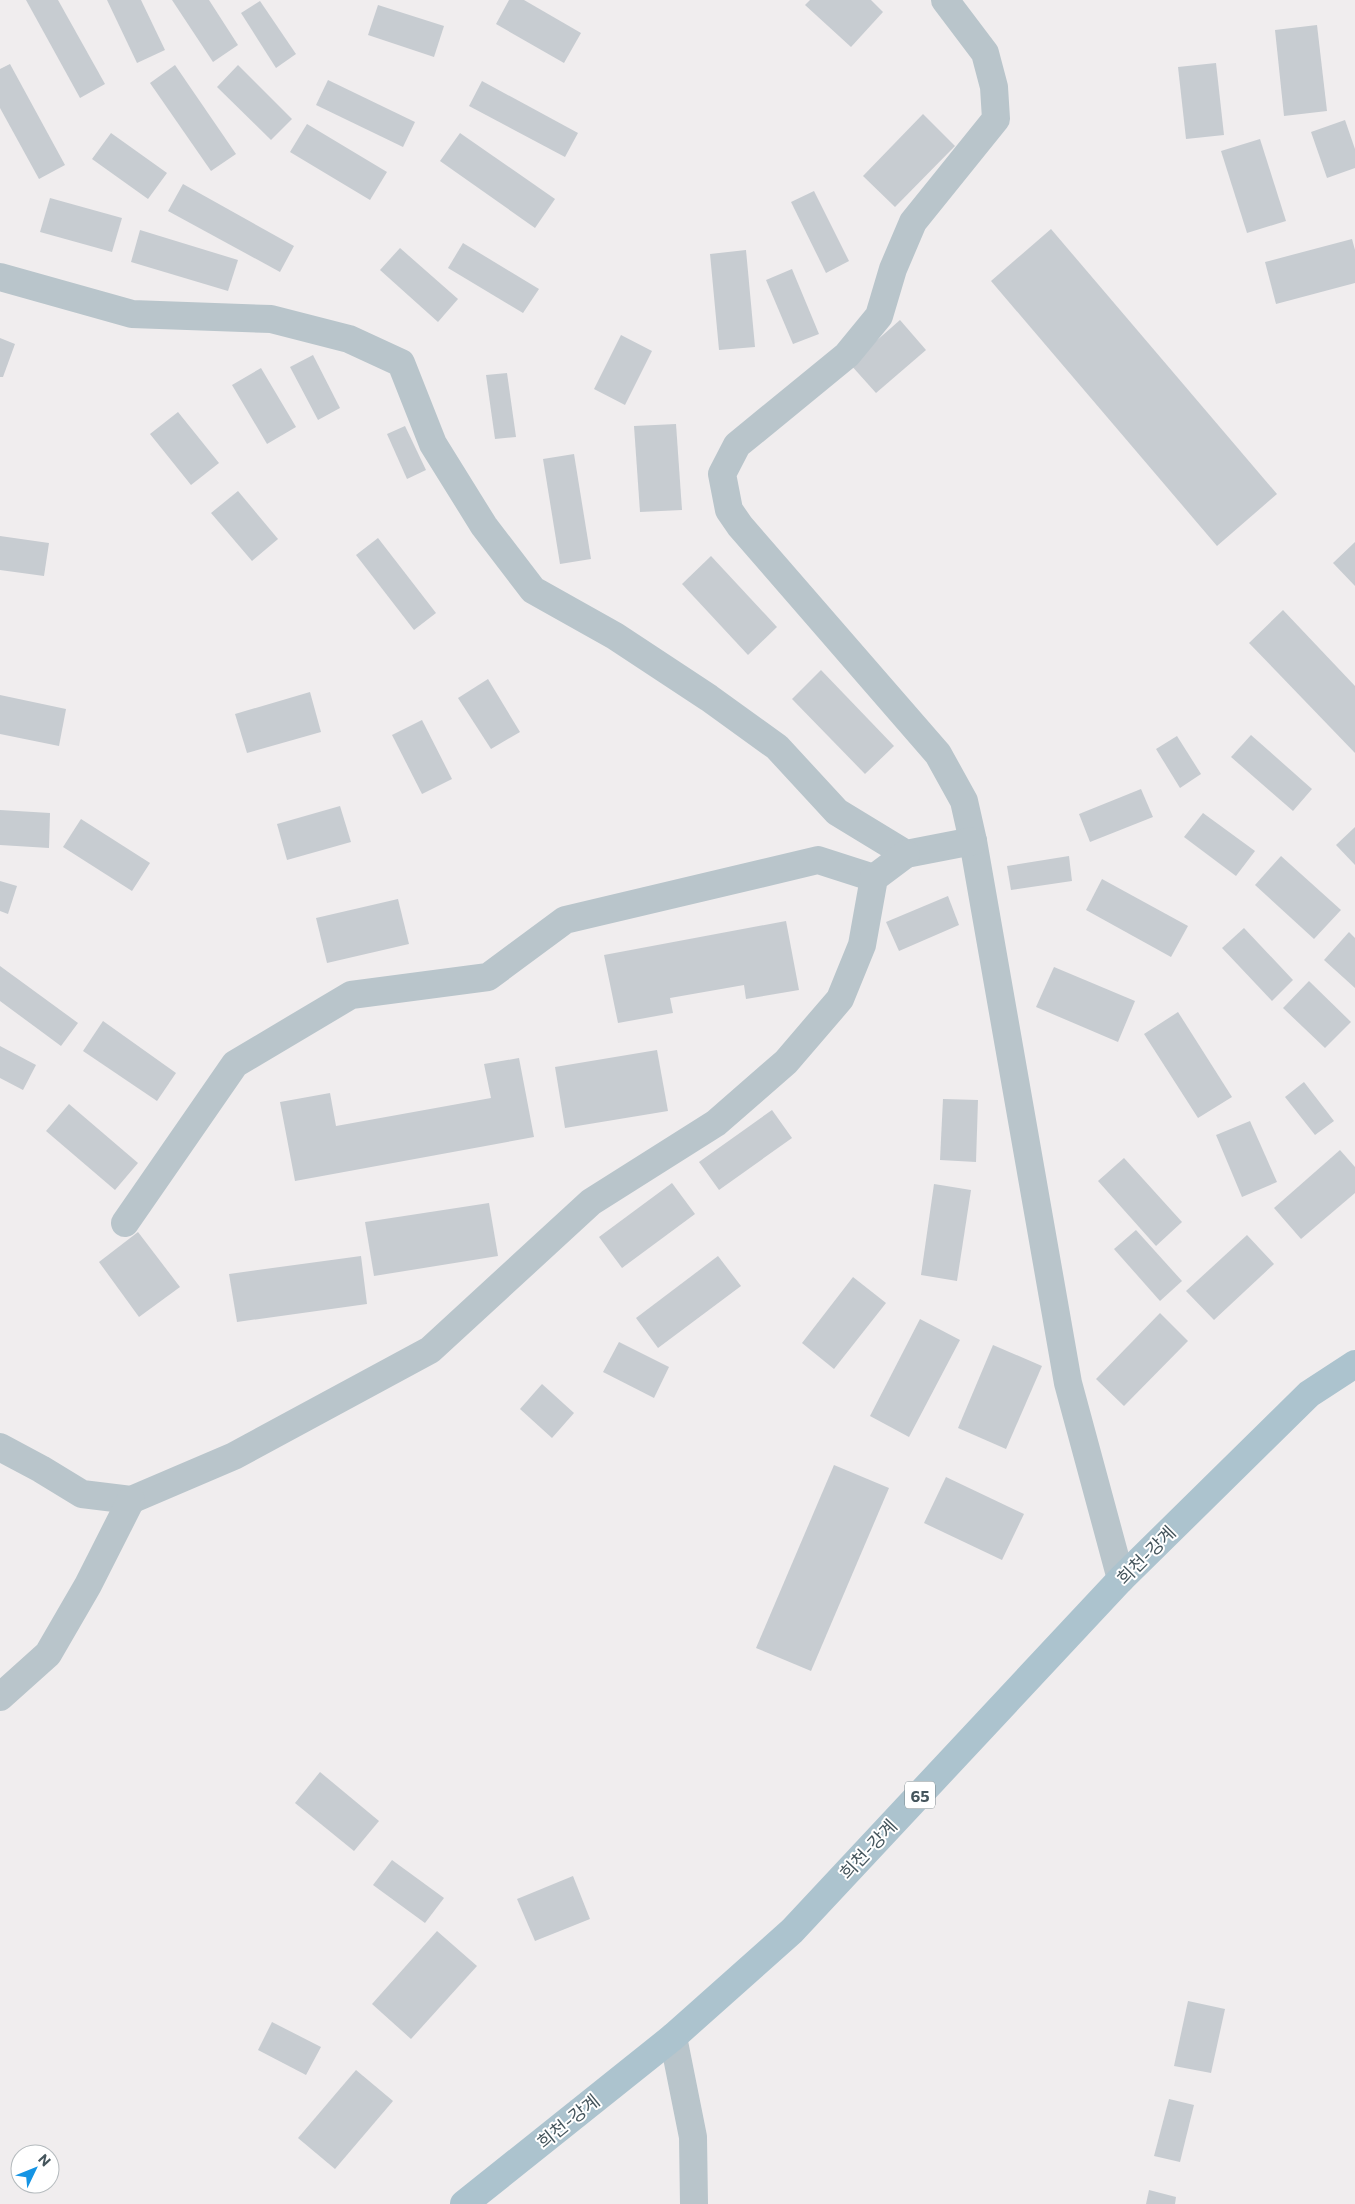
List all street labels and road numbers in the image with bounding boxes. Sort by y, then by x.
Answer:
street label: 희천-강계 [1112,1521,1180,1589]
road number: 65 [905,1782,935,1808]
street label: 희천-강계 [835,1814,901,1884]
street label: 희천-강계 [532,2089,604,2153]

